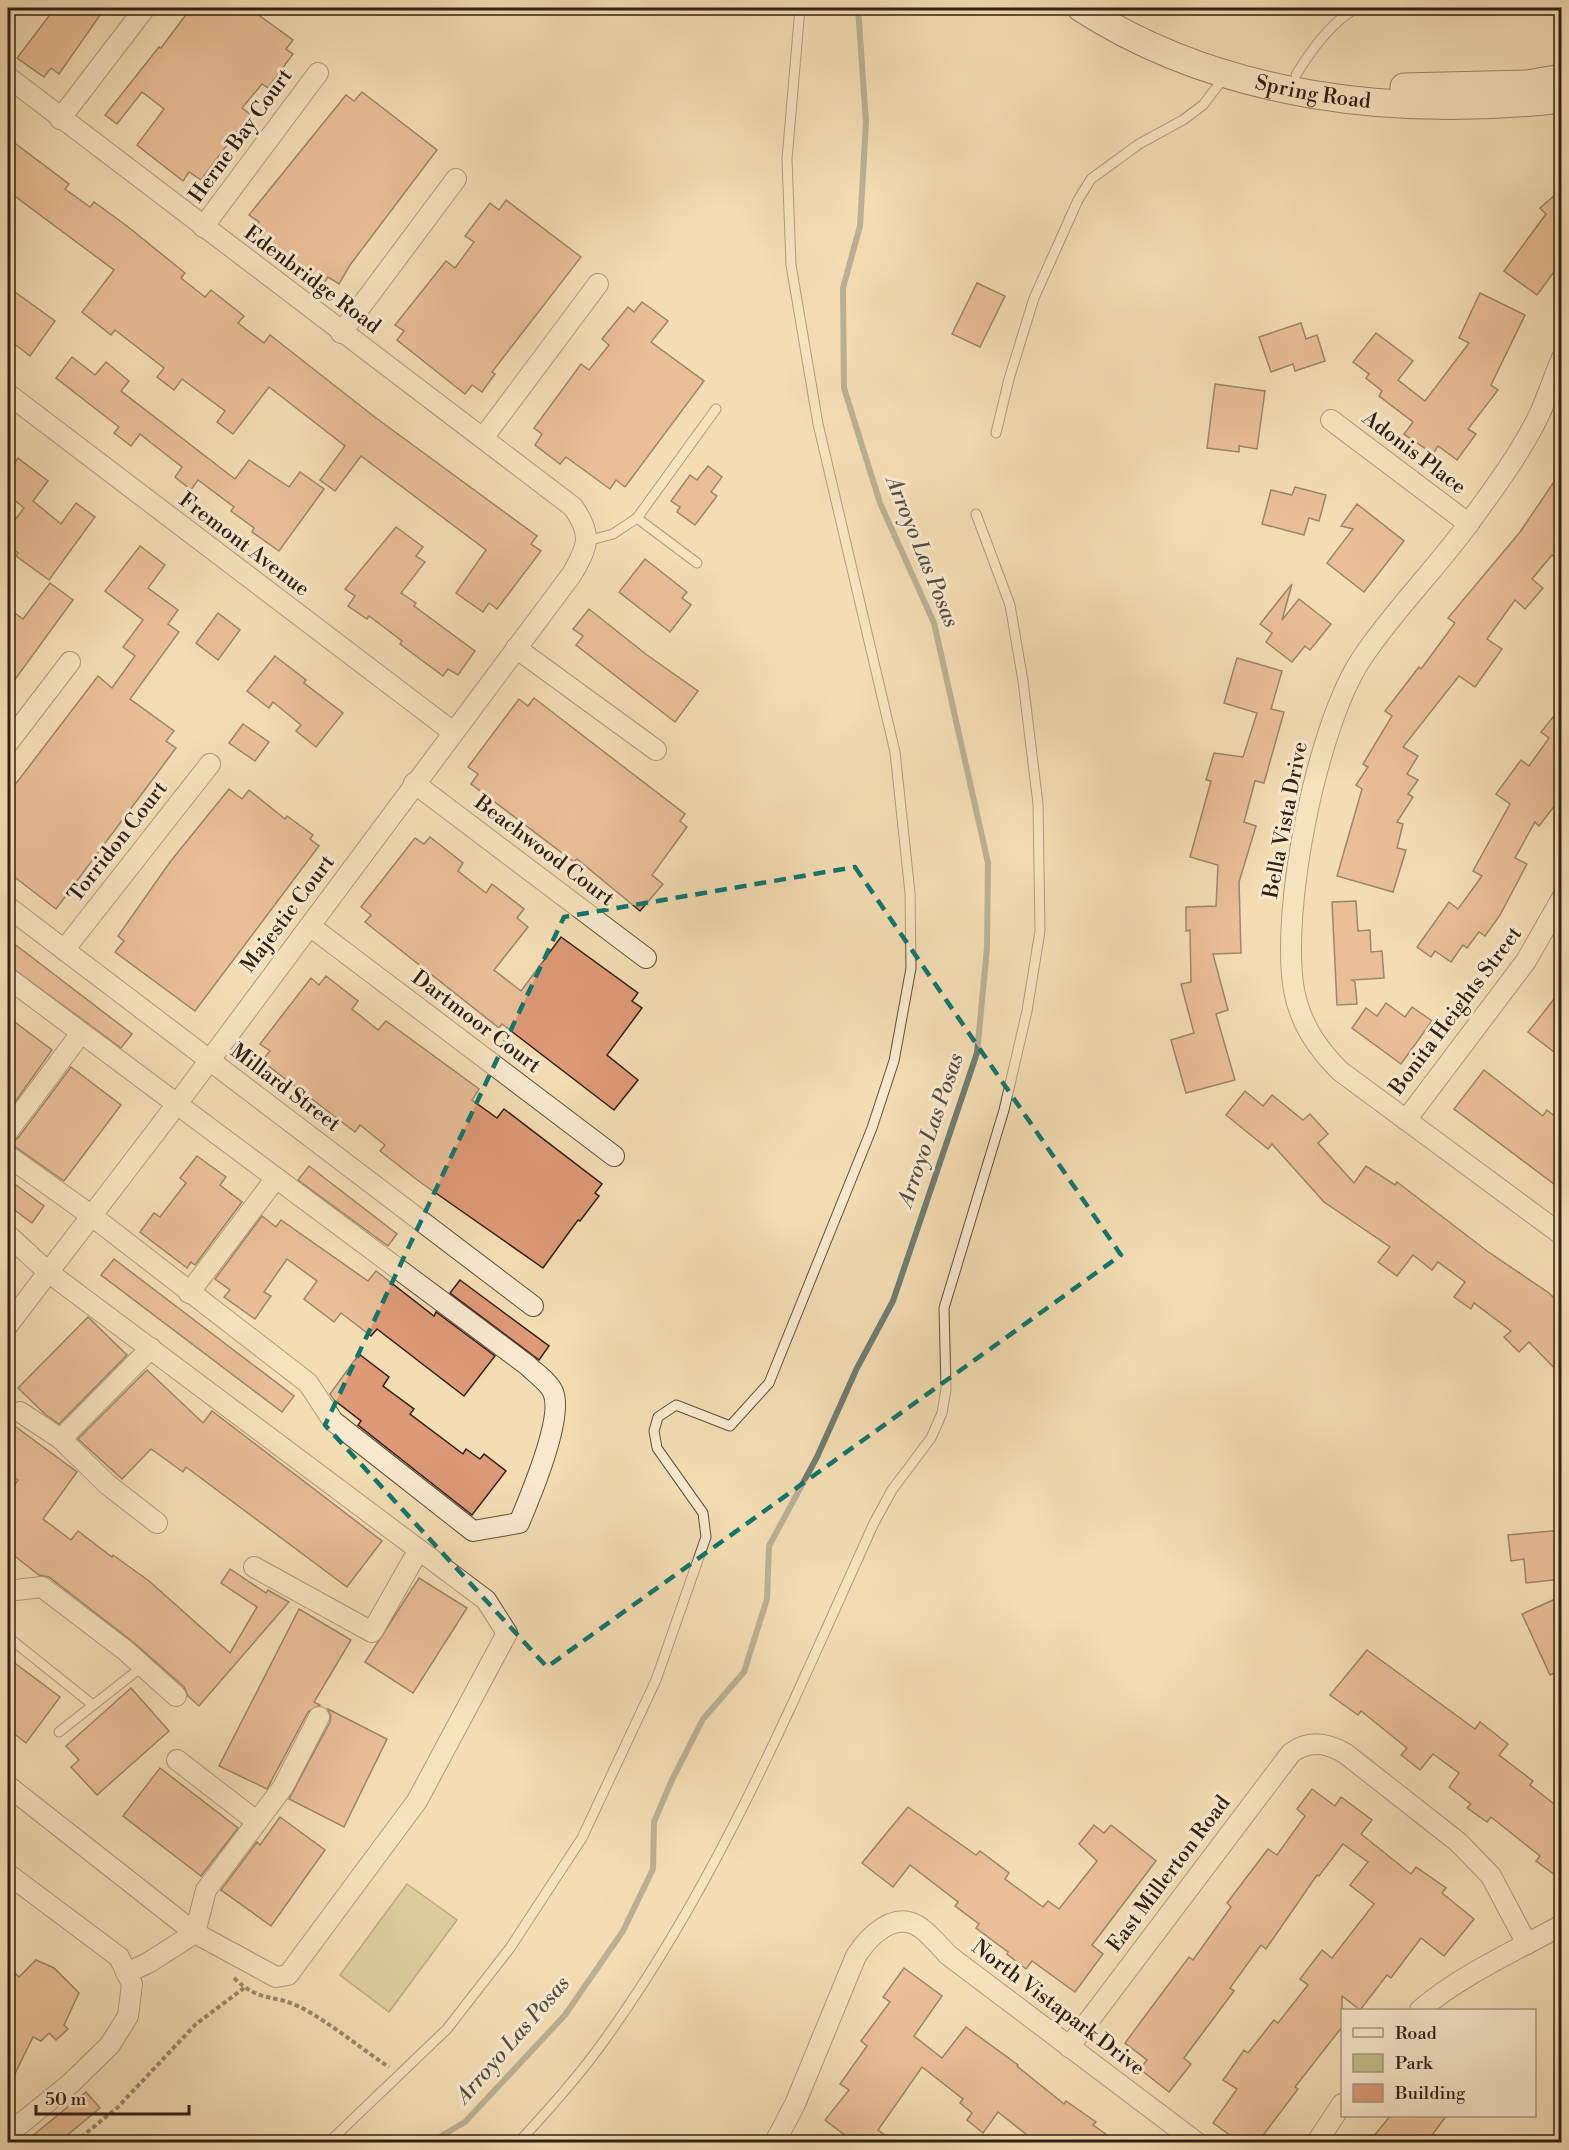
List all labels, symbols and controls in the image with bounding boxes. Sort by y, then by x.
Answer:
street label: Herne Bay Court [184,63,299,208]
street label: Spring Road [1252,70,1372,115]
street label: Edenbridge Road [239,220,385,340]
street label: Adonis Place [1356,405,1471,500]
water label: Arroyo Las Posas [879,471,965,631]
street label: Fremont Avenue [174,487,314,603]
street label: Bella Vista Drive [1258,739,1314,902]
street label: Torridon Court [63,776,174,908]
street label: Beachwood Court [468,789,619,912]
street label: Majestic Court [235,850,341,978]
street label: Bonita Heights Street [1384,921,1528,1101]
street label: Dartmoor Court [406,965,546,1079]
street label: Millard Street [225,1038,345,1138]
water label: Arroyo Las Posas [891,1050,970,1212]
street label: East Millerton Road [1102,1791,1236,1957]
street label: North Vistapark Drive [966,1934,1150,2082]
water label: Arroyo Las Posas [449,1971,576,2111]
legend [1341,2009,1536,2117]
text: Road [1395,2022,1438,2045]
text: Park [1395,2052,1434,2075]
scale bar [36,2078,189,2116]
text: Building [1394,2082,1466,2105]
text: 50 m [45,2088,87,2111]

